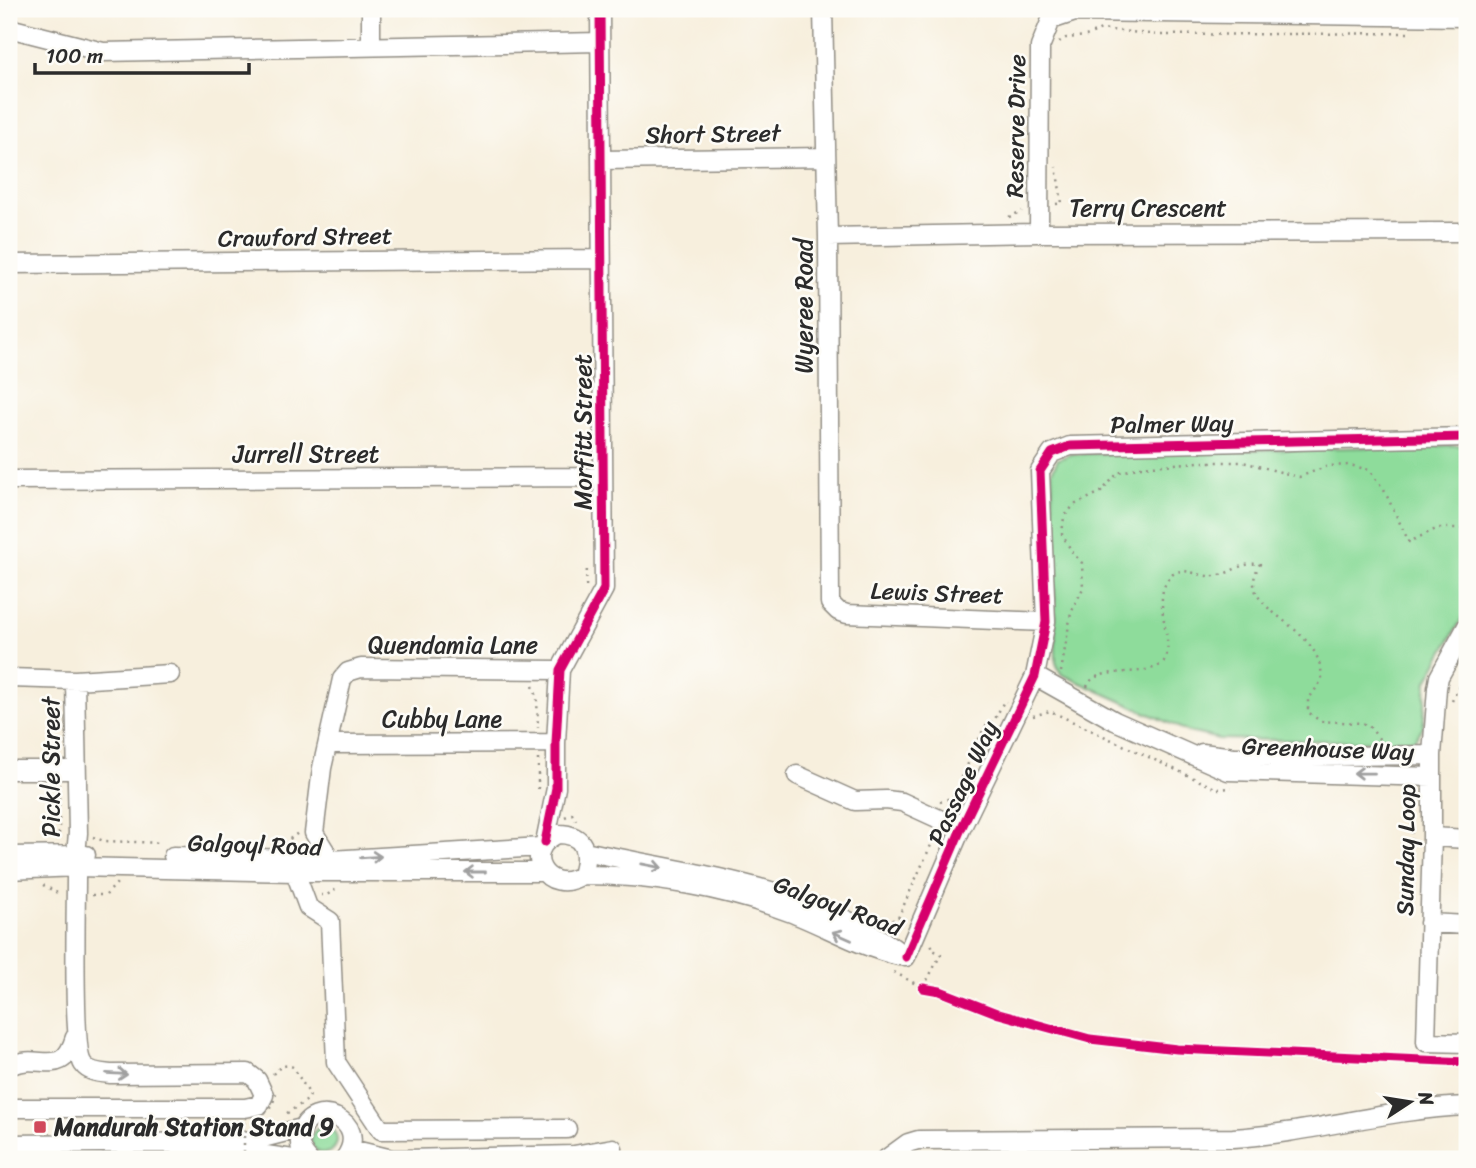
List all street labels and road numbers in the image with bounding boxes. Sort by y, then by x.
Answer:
street label: Reserve Drive [994,54,1038,198]
street label: Short Street [645,112,782,156]
street label: Terry Crescent [1069,187,1227,229]
street label: Crawford Street [217,214,393,260]
street label: Wyeree Road [783,236,825,373]
street label: Morfitt Street [562,354,604,510]
street label: Palmer Way [1110,402,1235,446]
street label: Jurrell Street [232,433,379,475]
street label: Lewis Street [870,570,1004,616]
street label: Quendamia Lane [368,624,538,666]
street label: Pickle Street [30,696,72,837]
street label: Cubby Lane [382,698,502,740]
street label: Passage Way [916,713,1011,852]
street label: Greenhouse Way [1241,725,1415,773]
street label: Sunday Loop [1384,783,1428,916]
street label: Galgoyl Road [187,822,324,868]
street label: Galgoyl Road [768,863,910,949]

